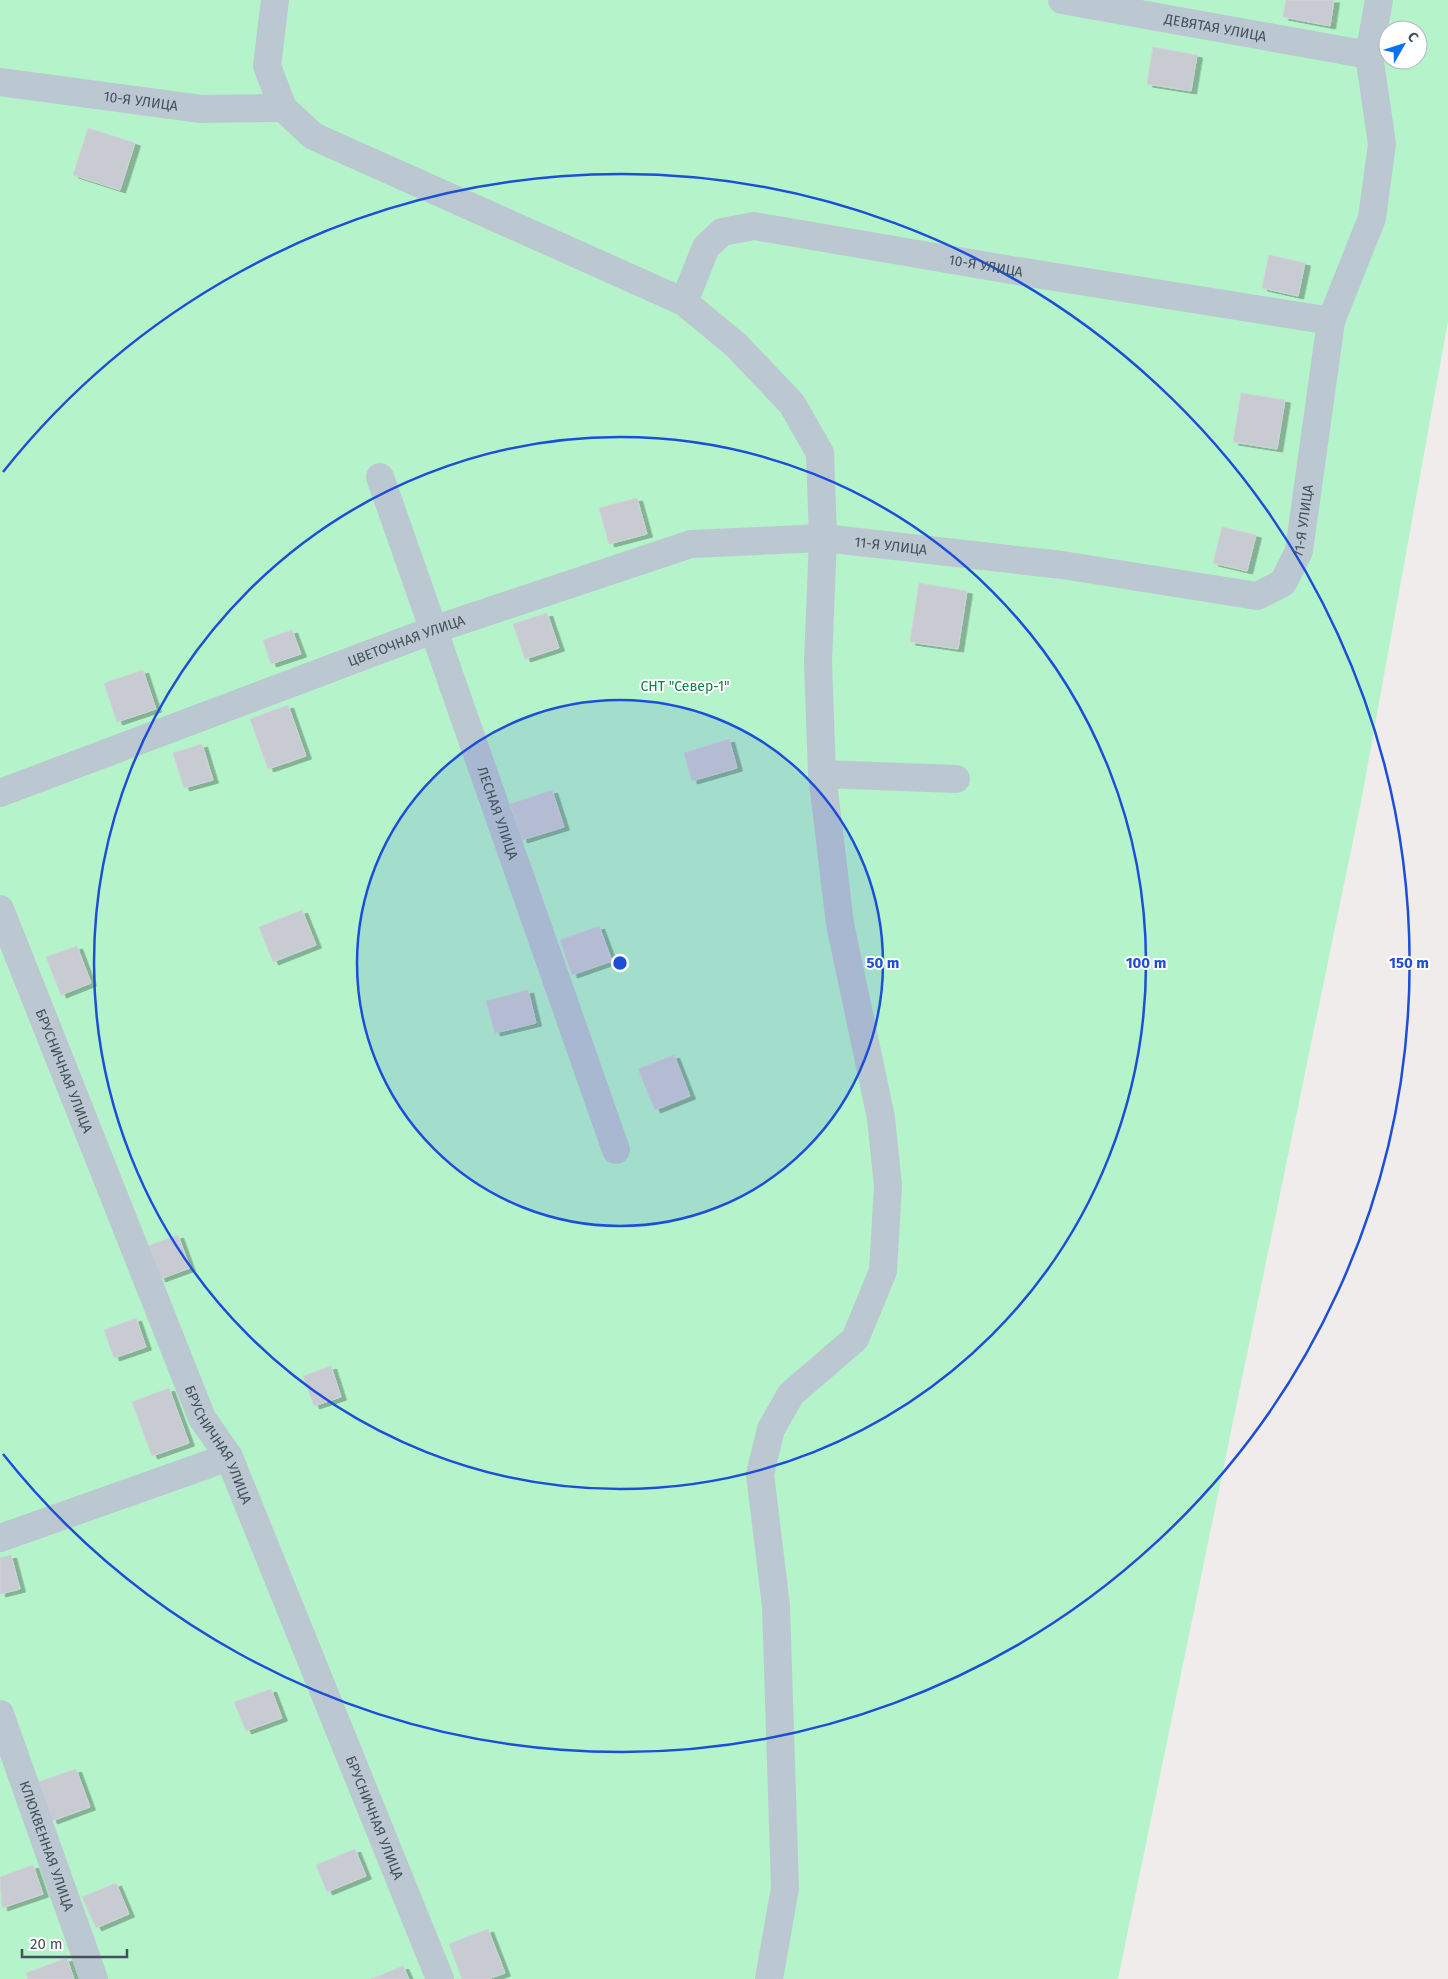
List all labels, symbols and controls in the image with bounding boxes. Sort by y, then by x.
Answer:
street label: ДЕВЯТАЯ УЛИЦА [1162,10,1268,45]
north arrow [1378,20,1428,70]
text: С [1404,29,1422,46]
street label: 10-Я УЛИЦА [102,87,179,114]
street label: 10-Я УЛИЦА [948,251,1024,280]
street label: 11-Я УЛИЦА [1289,484,1317,560]
street label: 11-Я УЛИЦА [854,533,928,558]
street label: ЦВЕТОЧНАЯ УЛИЦА [345,611,467,670]
park label: СНТ "Север-1" [640,678,730,695]
street label: ЛЕСНАЯ УЛИЦА [474,764,522,862]
centre of rings [611,954,629,972]
text: 50 m [866,954,900,972]
text: 100 m [1126,954,1166,972]
text: 150 m [1389,954,1429,972]
street label: БРУСНИЧНАЯ УЛИЦА [32,1006,96,1135]
street label: БРУСНИЧНАЯ УЛИЦА [181,1383,256,1507]
street label: БРУСНИЧНАЯ УЛИЦА [342,1753,407,1882]
street label: КЛЮКВЕННАЯ УЛИЦА [16,1779,78,1913]
scale bar [22,1926,128,1958]
text: 20 m [30,1935,63,1953]

